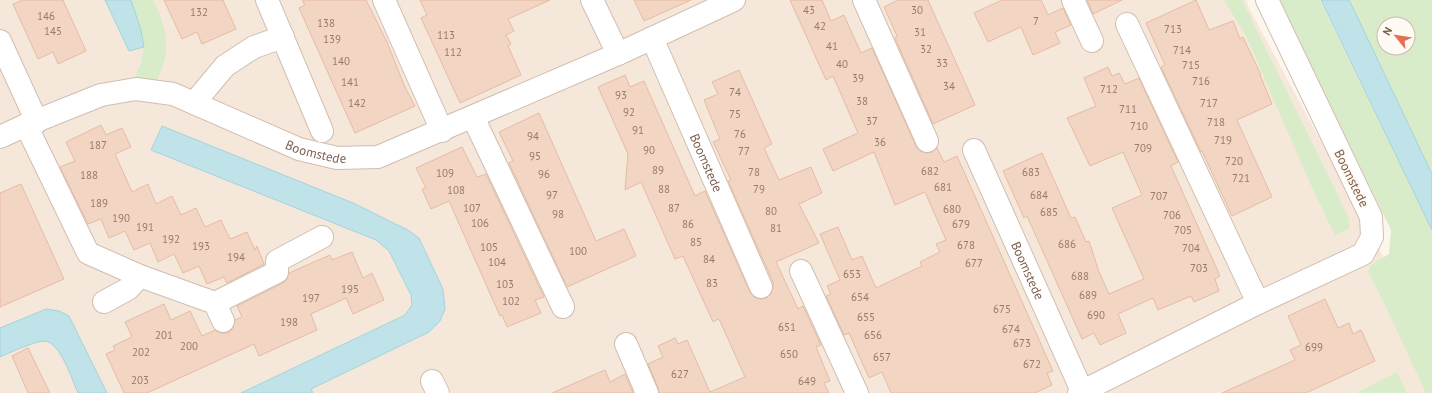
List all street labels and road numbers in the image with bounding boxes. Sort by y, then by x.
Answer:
street label: Boomstede [686,131,726,195]
street label: Boomstede [283,136,346,167]
street label: Boomstede [1330,147,1373,210]
street label: Boomstede [1007,239,1048,302]

